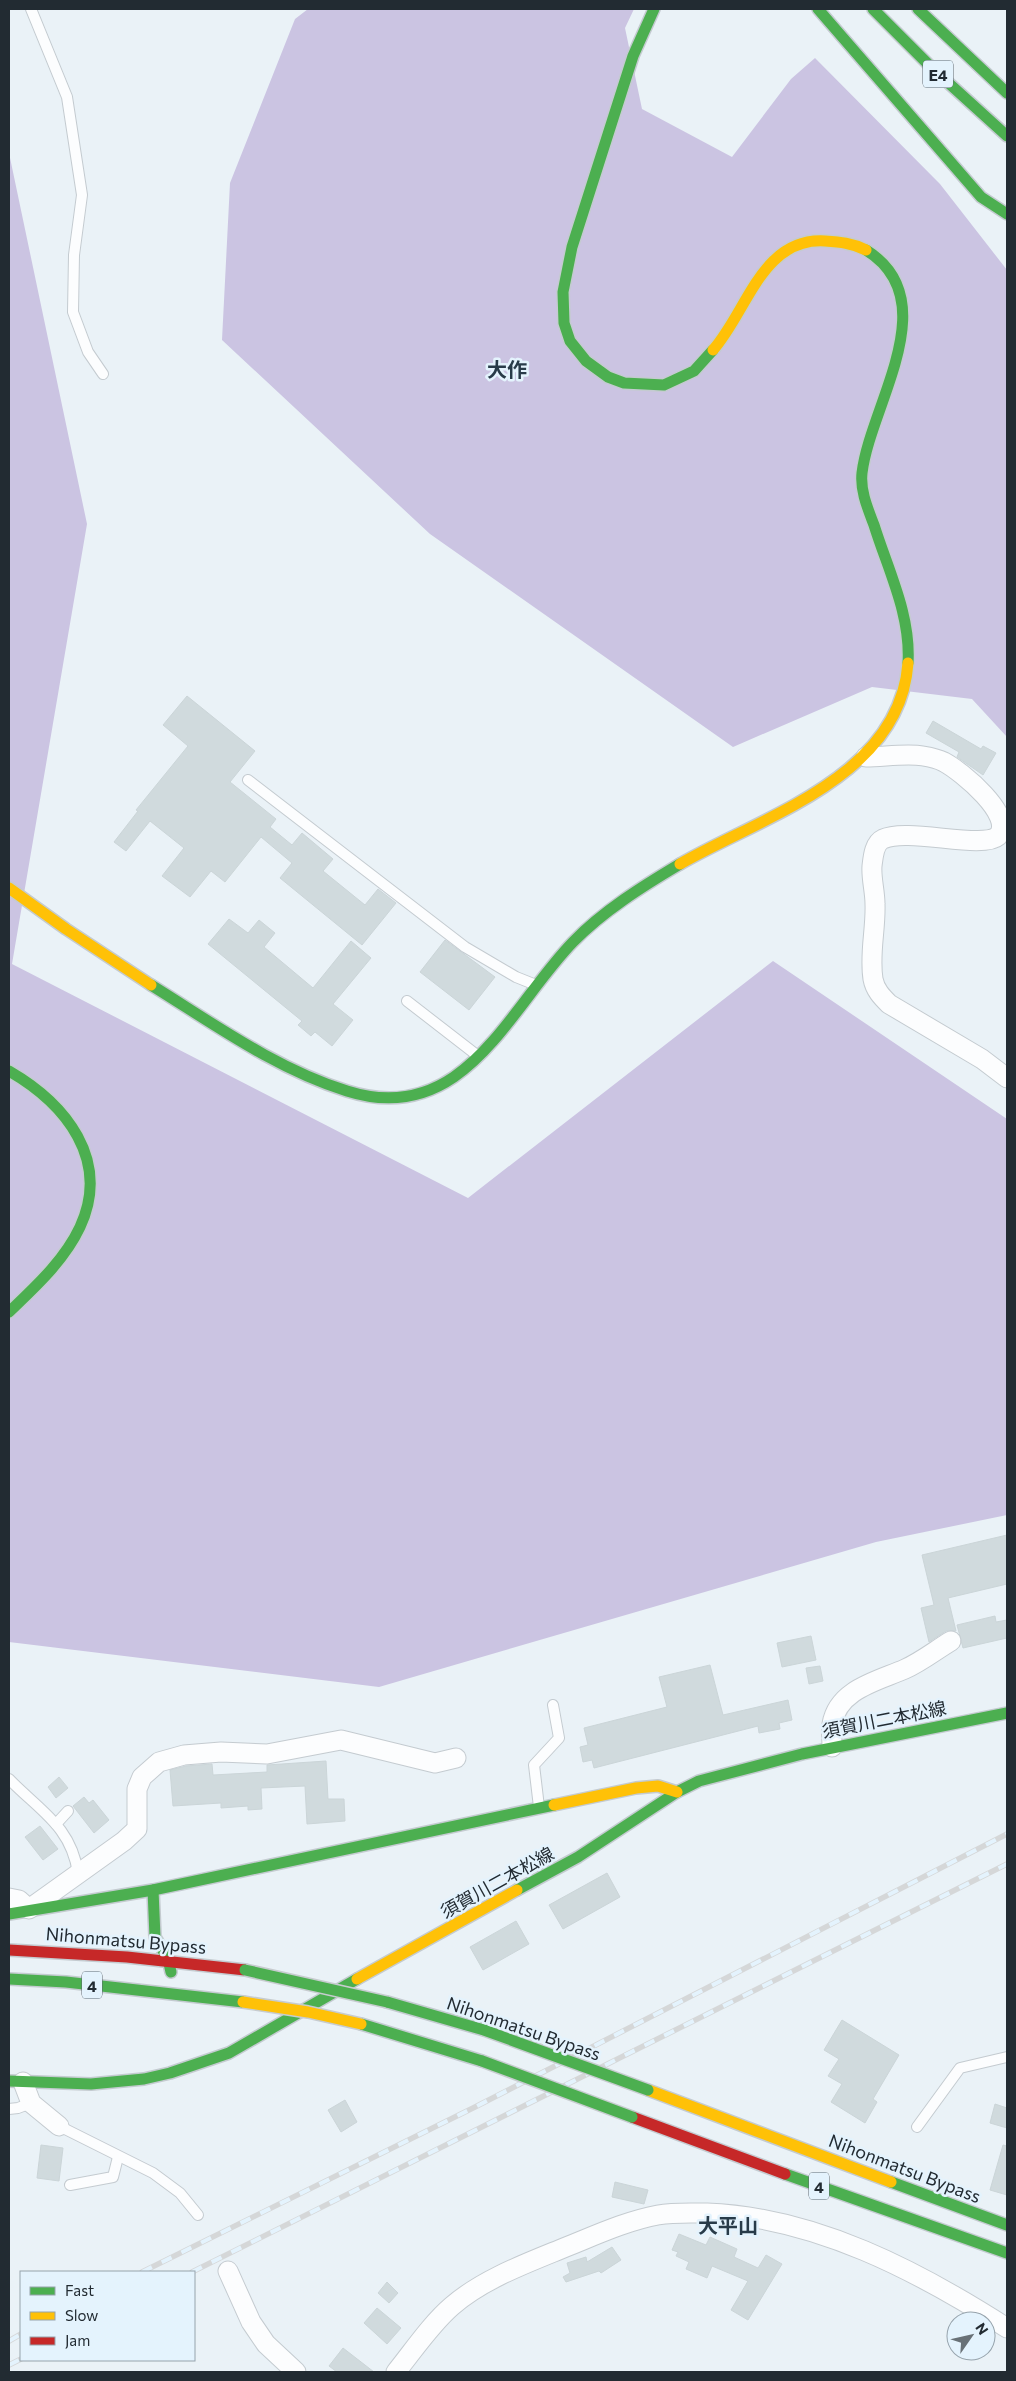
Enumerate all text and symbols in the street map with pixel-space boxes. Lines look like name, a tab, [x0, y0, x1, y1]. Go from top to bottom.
road number: E4	[923, 61, 953, 88]
district label: 大作	[487, 357, 527, 381]
street label: 須賀川二本松線	[820, 1696, 948, 1742]
street label: 須賀川二本松線	[437, 1842, 557, 1922]
street label: Nihonmatsu Bypass	[45, 1922, 207, 1958]
road number: 4	[82, 1972, 102, 1998]
street label: Nihonmatsu Bypass	[444, 1991, 604, 2065]
street label: Nihonmatsu Bypass	[826, 2129, 984, 2207]
road number: 4	[809, 2172, 829, 2200]
district label: 大平山	[698, 2213, 758, 2237]
legend	[20, 2271, 195, 2361]
text: Fast	[65, 2281, 94, 2299]
text: Slow	[65, 2306, 98, 2324]
north arrow	[946, 2311, 996, 2361]
text: N	[972, 2319, 992, 2338]
text: Jam	[65, 2331, 90, 2349]

